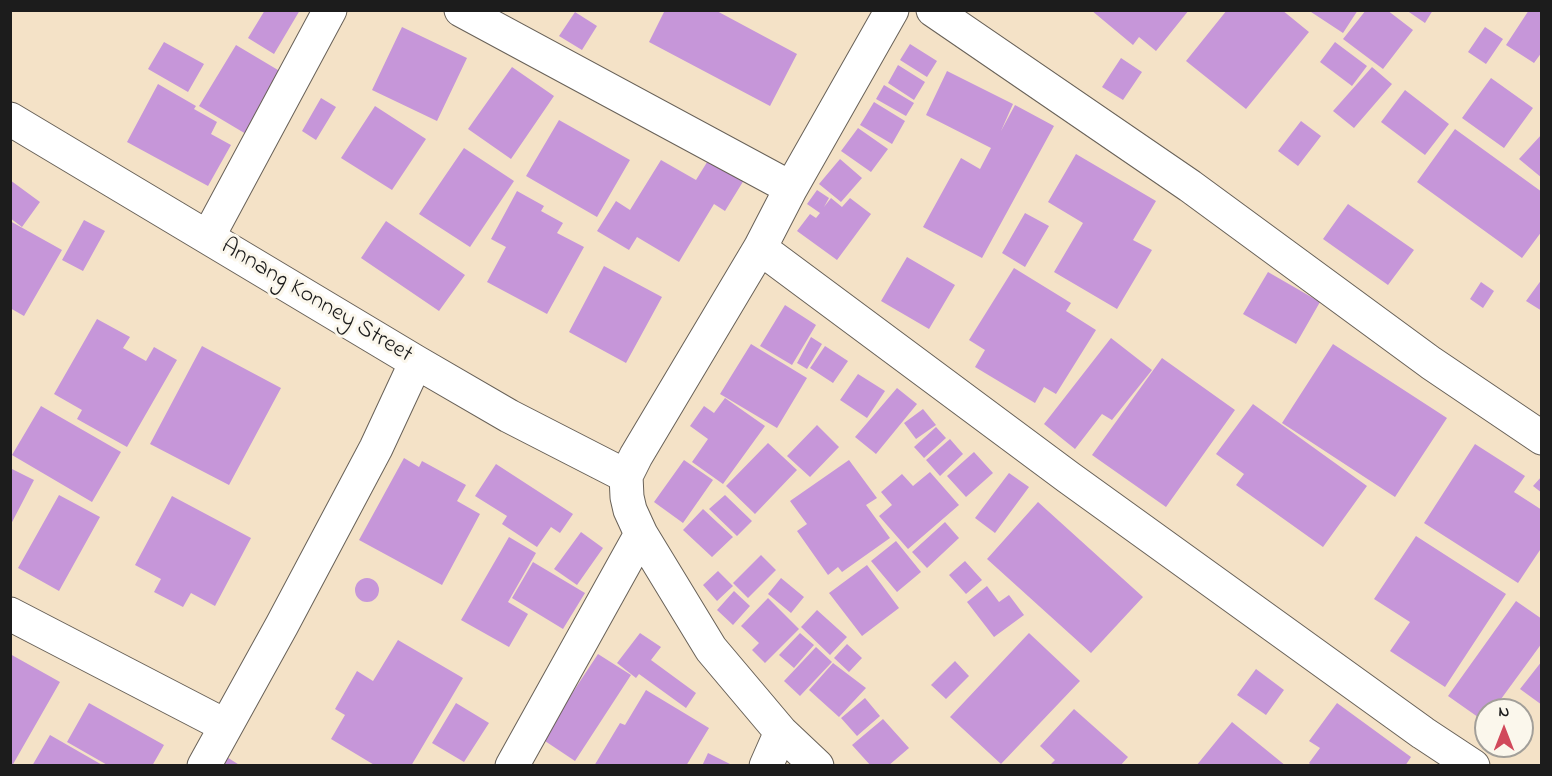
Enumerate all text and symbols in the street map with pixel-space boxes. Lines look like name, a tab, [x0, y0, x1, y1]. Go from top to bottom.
street label: Annang Konney Street	[215, 233, 417, 371]
north arrow	[1474, 698, 1534, 758]
text: N	[1499, 700, 1509, 724]

